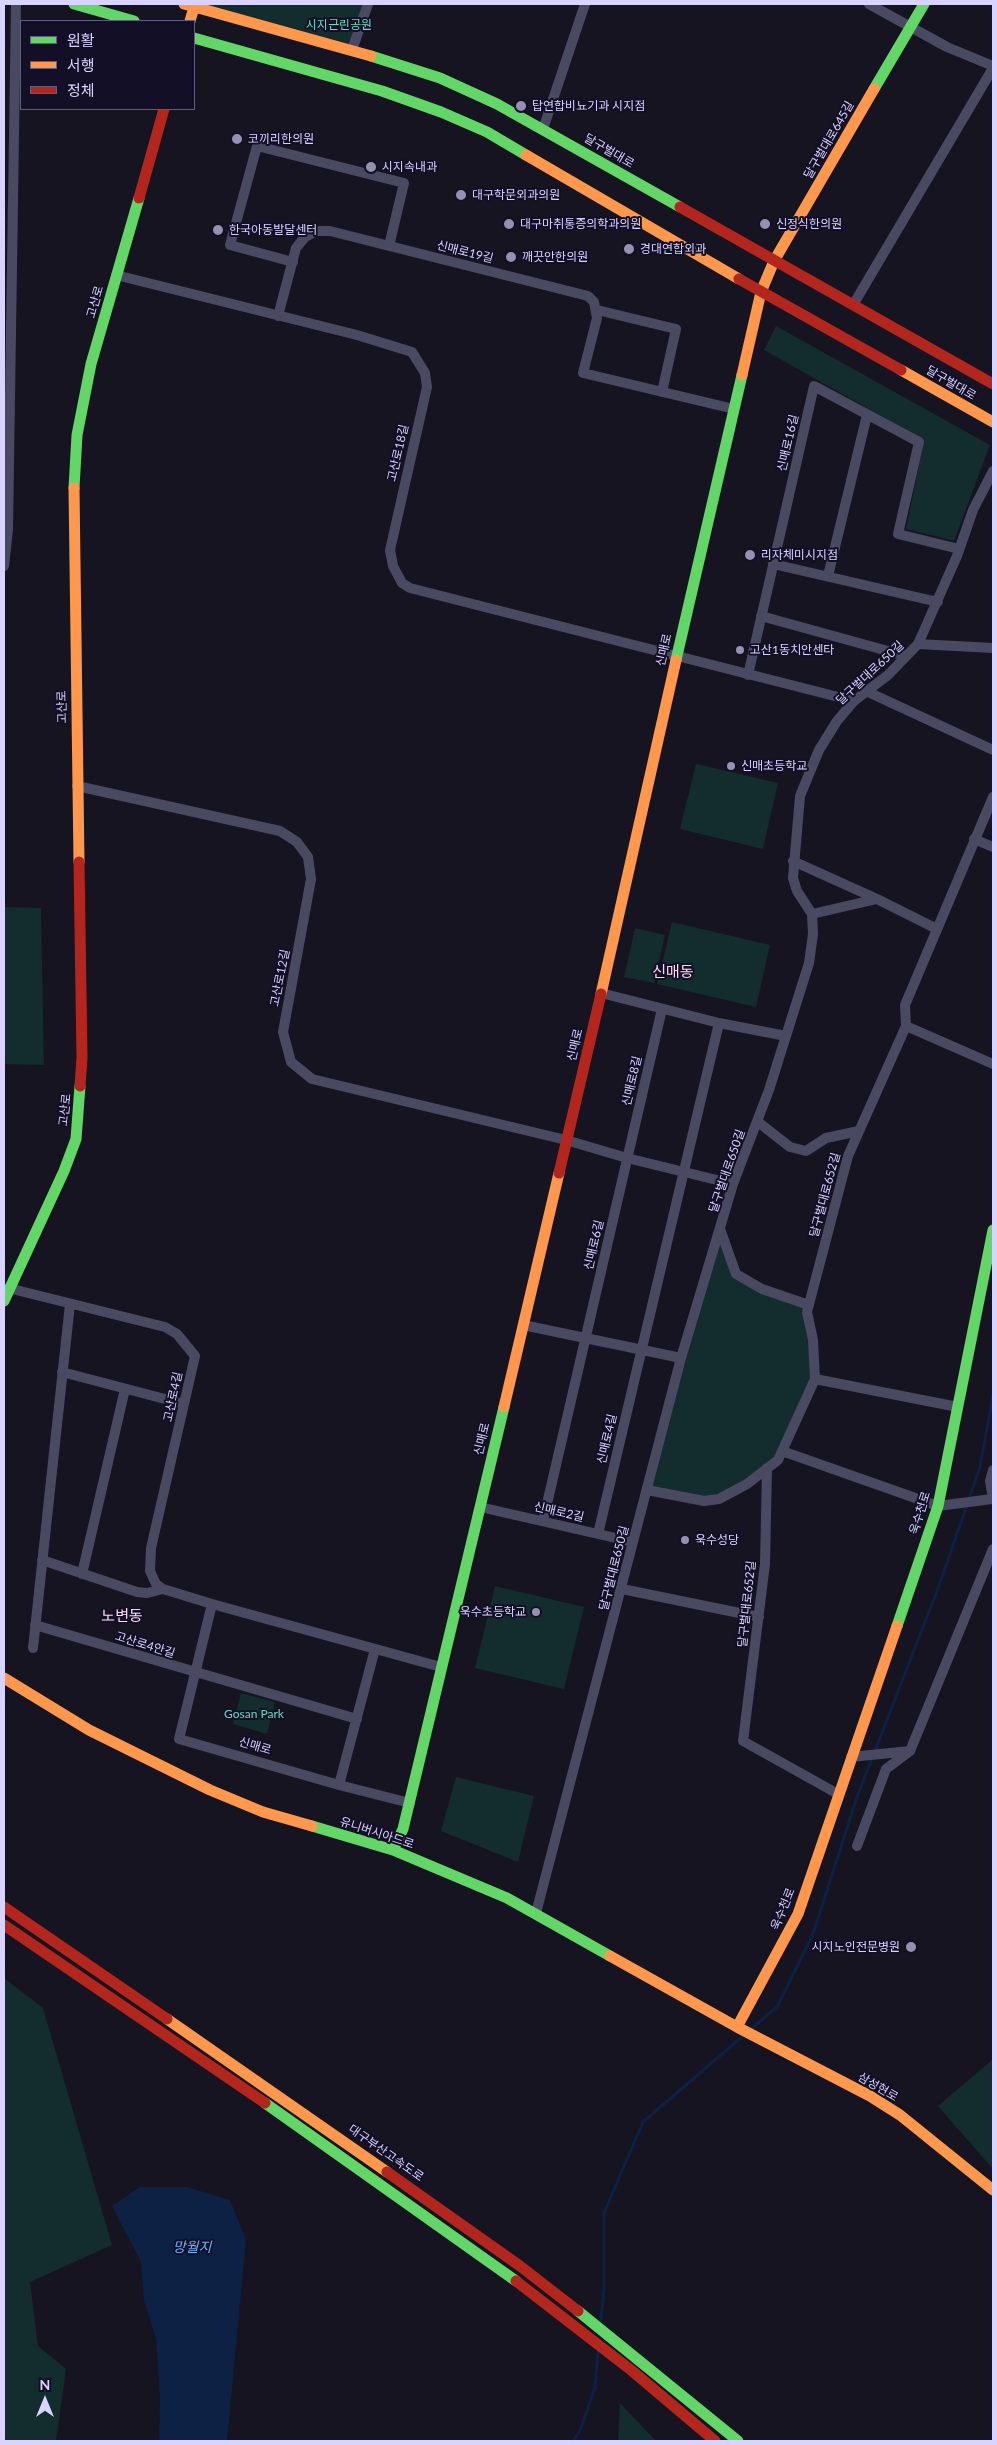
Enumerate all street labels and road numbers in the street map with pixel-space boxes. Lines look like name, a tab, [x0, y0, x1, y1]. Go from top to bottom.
street label: 달구벌대로645길	[801, 99, 857, 181]
street label: 달구벌대로	[581, 131, 637, 171]
street label: 신매로19길	[435, 238, 495, 266]
street label: 고산로	[84, 284, 106, 320]
street label: 달구벌대로	[923, 363, 979, 403]
street label: 신매로16길	[774, 413, 802, 473]
street label: 고산로18길	[384, 423, 412, 483]
street label: 신매로	[653, 632, 675, 668]
street label: 달구벌대로650길	[833, 638, 907, 708]
street label: 고산로	[55, 690, 69, 724]
street label: 고산로12길	[267, 948, 293, 1008]
street label: 신매로	[564, 1027, 586, 1063]
street label: 신매로8길	[619, 1054, 645, 1108]
street label: 고산로	[56, 1093, 74, 1127]
street label: 달구벌대로650길	[706, 1127, 748, 1215]
street label: 달구벌대로652길	[807, 1151, 843, 1239]
street label: 신매로6길	[581, 1218, 607, 1272]
street label: 고산로4길	[161, 1371, 185, 1423]
street label: 신매로4길	[594, 1412, 620, 1466]
street label: 신매로	[471, 1421, 493, 1457]
street label: 욱수천로	[907, 1490, 933, 1536]
street label: 신매로2길	[532, 1499, 586, 1525]
street label: 달구벌대로650길	[596, 1524, 632, 1612]
street label: 달구벌대로652길	[735, 1560, 759, 1648]
street label: 고산로4안길	[113, 1629, 177, 1661]
street label: 신매로	[237, 1735, 273, 1757]
street label: 유니버시아드로	[338, 1814, 416, 1852]
street label: 욱수천로	[768, 1886, 798, 1932]
street label: 삼성현로	[855, 2070, 901, 2104]
street label: 대구부산고속도로	[346, 2122, 426, 2184]

